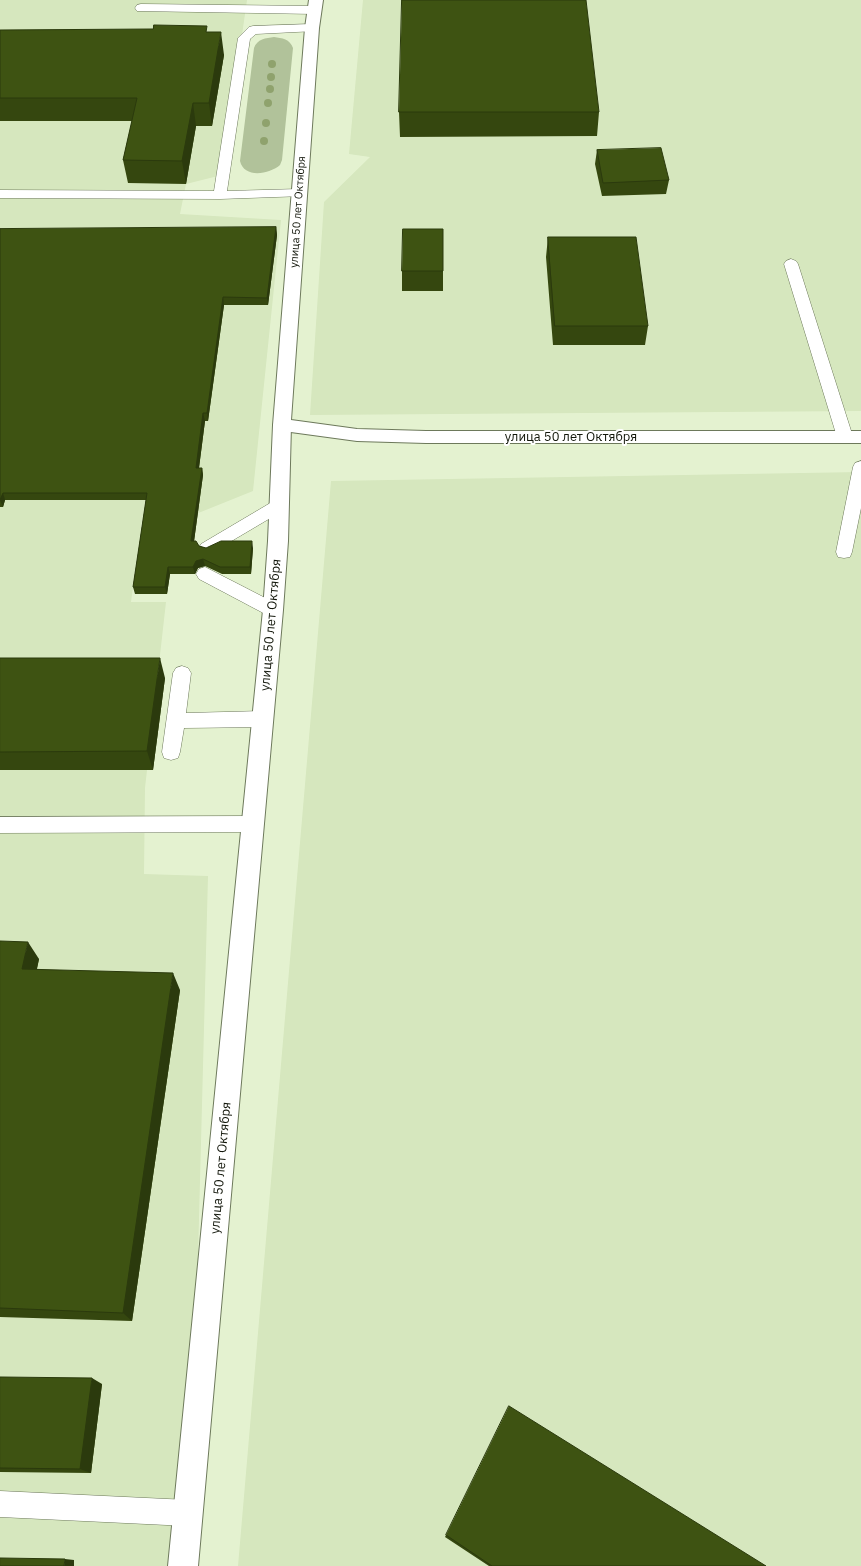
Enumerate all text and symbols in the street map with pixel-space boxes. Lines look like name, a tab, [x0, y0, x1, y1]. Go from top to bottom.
street label: улица 50 лет Октября	[288, 156, 308, 268]
street label: улица 50 лет Октября	[505, 429, 637, 445]
street label: улица 50 лет Октября	[257, 558, 285, 692]
street label: улица 50 лет Октября	[207, 1101, 235, 1235]

